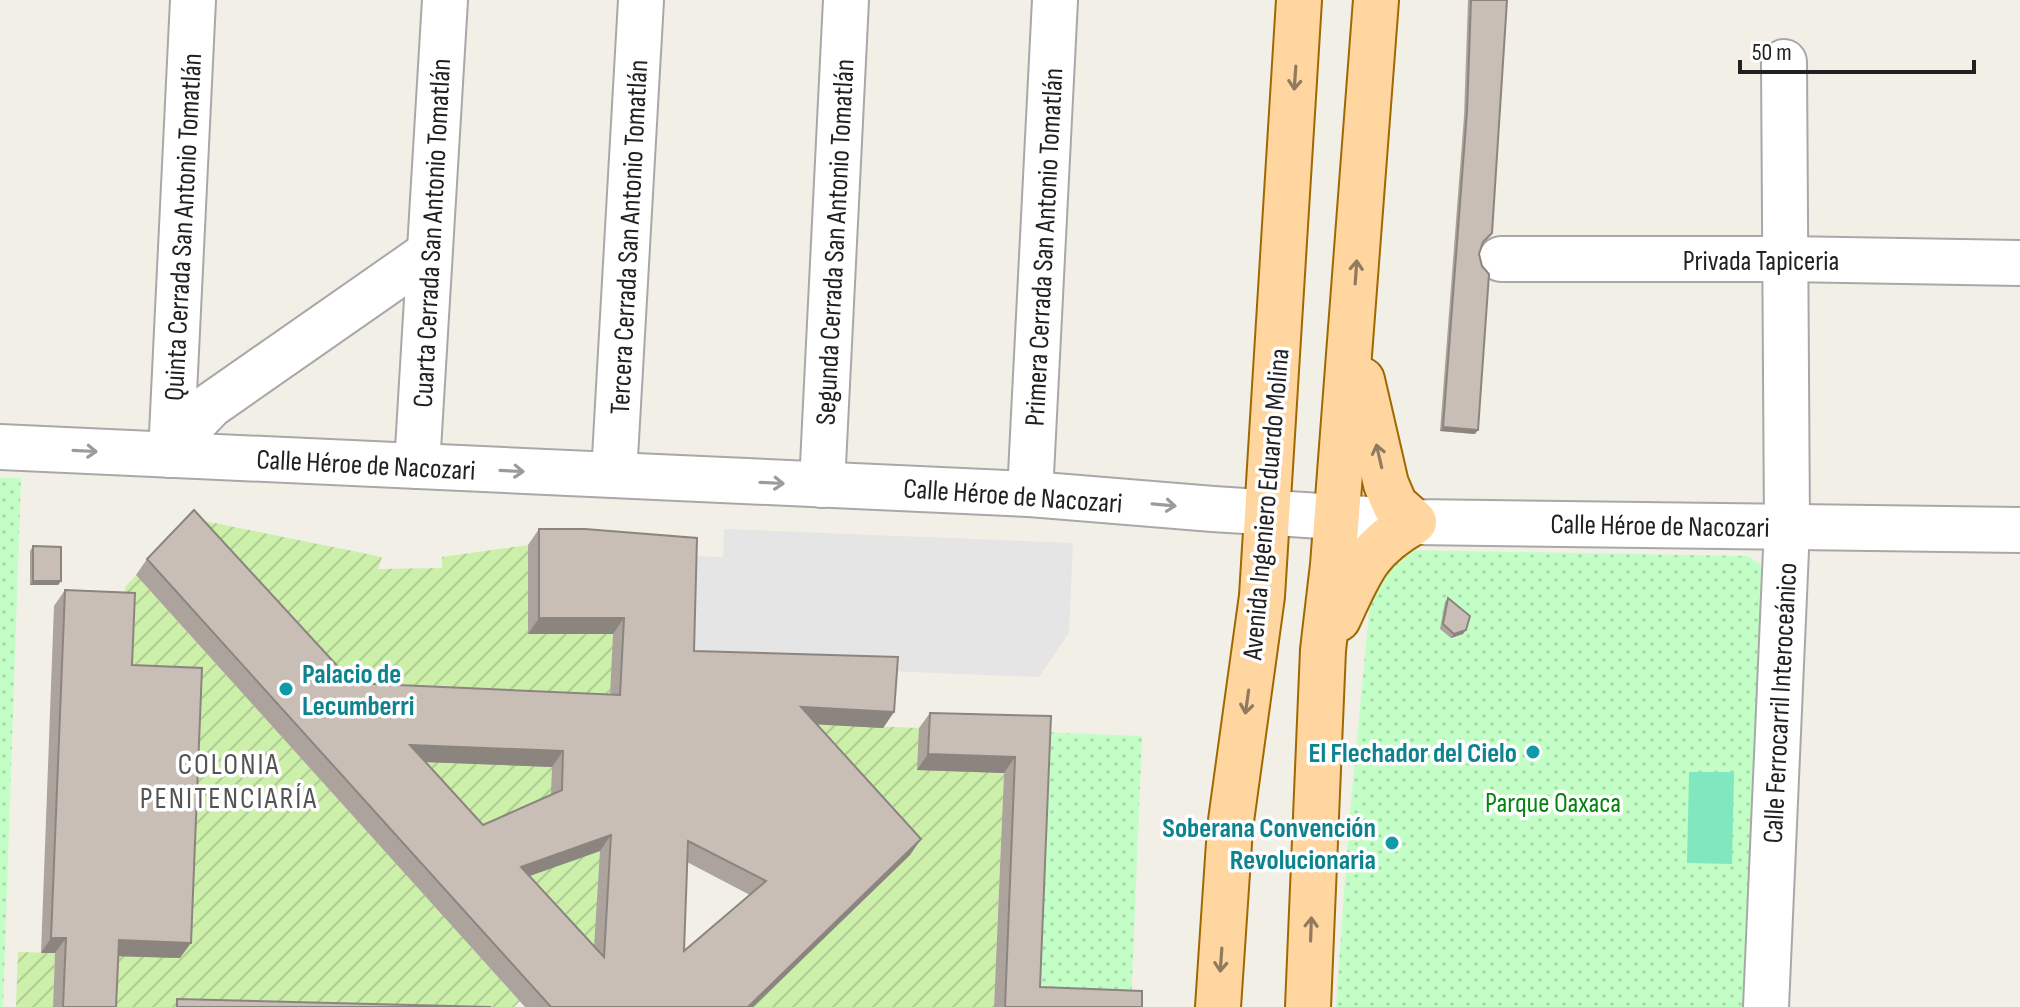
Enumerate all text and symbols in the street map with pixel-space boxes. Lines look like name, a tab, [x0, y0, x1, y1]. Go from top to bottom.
scale bar	[1740, 24, 1974, 74]
text: 50 m	[1752, 38, 1792, 67]
street label: Quinta Cerrada San Antonio Tomatlán	[158, 52, 209, 402]
street label: Cuarta Cerrada San Antonio Tomatlán	[407, 58, 458, 408]
street label: Segunda Cerrada San Antonio Tomatlán	[809, 58, 862, 426]
street label: Tercera Cerrada San Antonio Tomatlán	[604, 59, 655, 415]
one-way arrow	[1287, 64, 1302, 91]
street label: Primera Cerrada San Antonio Tomatlán	[1019, 67, 1070, 427]
street label: Privada Tapiceria	[1683, 245, 1839, 278]
one-way arrow	[1349, 259, 1364, 286]
street label: Avenida Ingeniero Eduardo Molina	[1236, 347, 1297, 662]
one-way arrow	[71, 443, 98, 458]
street label: Calle Héroe de Nacozari	[255, 443, 476, 488]
one-way arrow	[1371, 443, 1386, 469]
one-way arrow	[498, 463, 525, 478]
street label: Calle Héroe de Nacozari	[902, 472, 1123, 521]
one-way arrow	[758, 475, 785, 490]
one-way arrow	[1150, 498, 1177, 513]
street label: Calle Héroe de Nacozari	[1550, 508, 1770, 545]
street label: Calle Ferrocarril Interoceánico	[1757, 562, 1804, 844]
place label: Palacio de Lecumberri	[302, 658, 415, 723]
marker: Palacio de Lecumberri	[277, 680, 295, 698]
one-way arrow	[1239, 689, 1254, 714]
place label: El Flechador del Cielo	[1308, 737, 1517, 770]
marker: El Flechador del Cielo	[1524, 743, 1542, 761]
district label: COLONIA PENITENCIARÍA	[140, 747, 318, 817]
park label: Parque Oaxaca	[1485, 787, 1621, 820]
place label: Soberana Convención Revolucionaria	[1162, 812, 1376, 877]
marker: Soberana Convención Revolucionaria	[1383, 834, 1401, 852]
one-way arrow	[1304, 916, 1319, 943]
one-way arrow	[1213, 946, 1228, 973]

